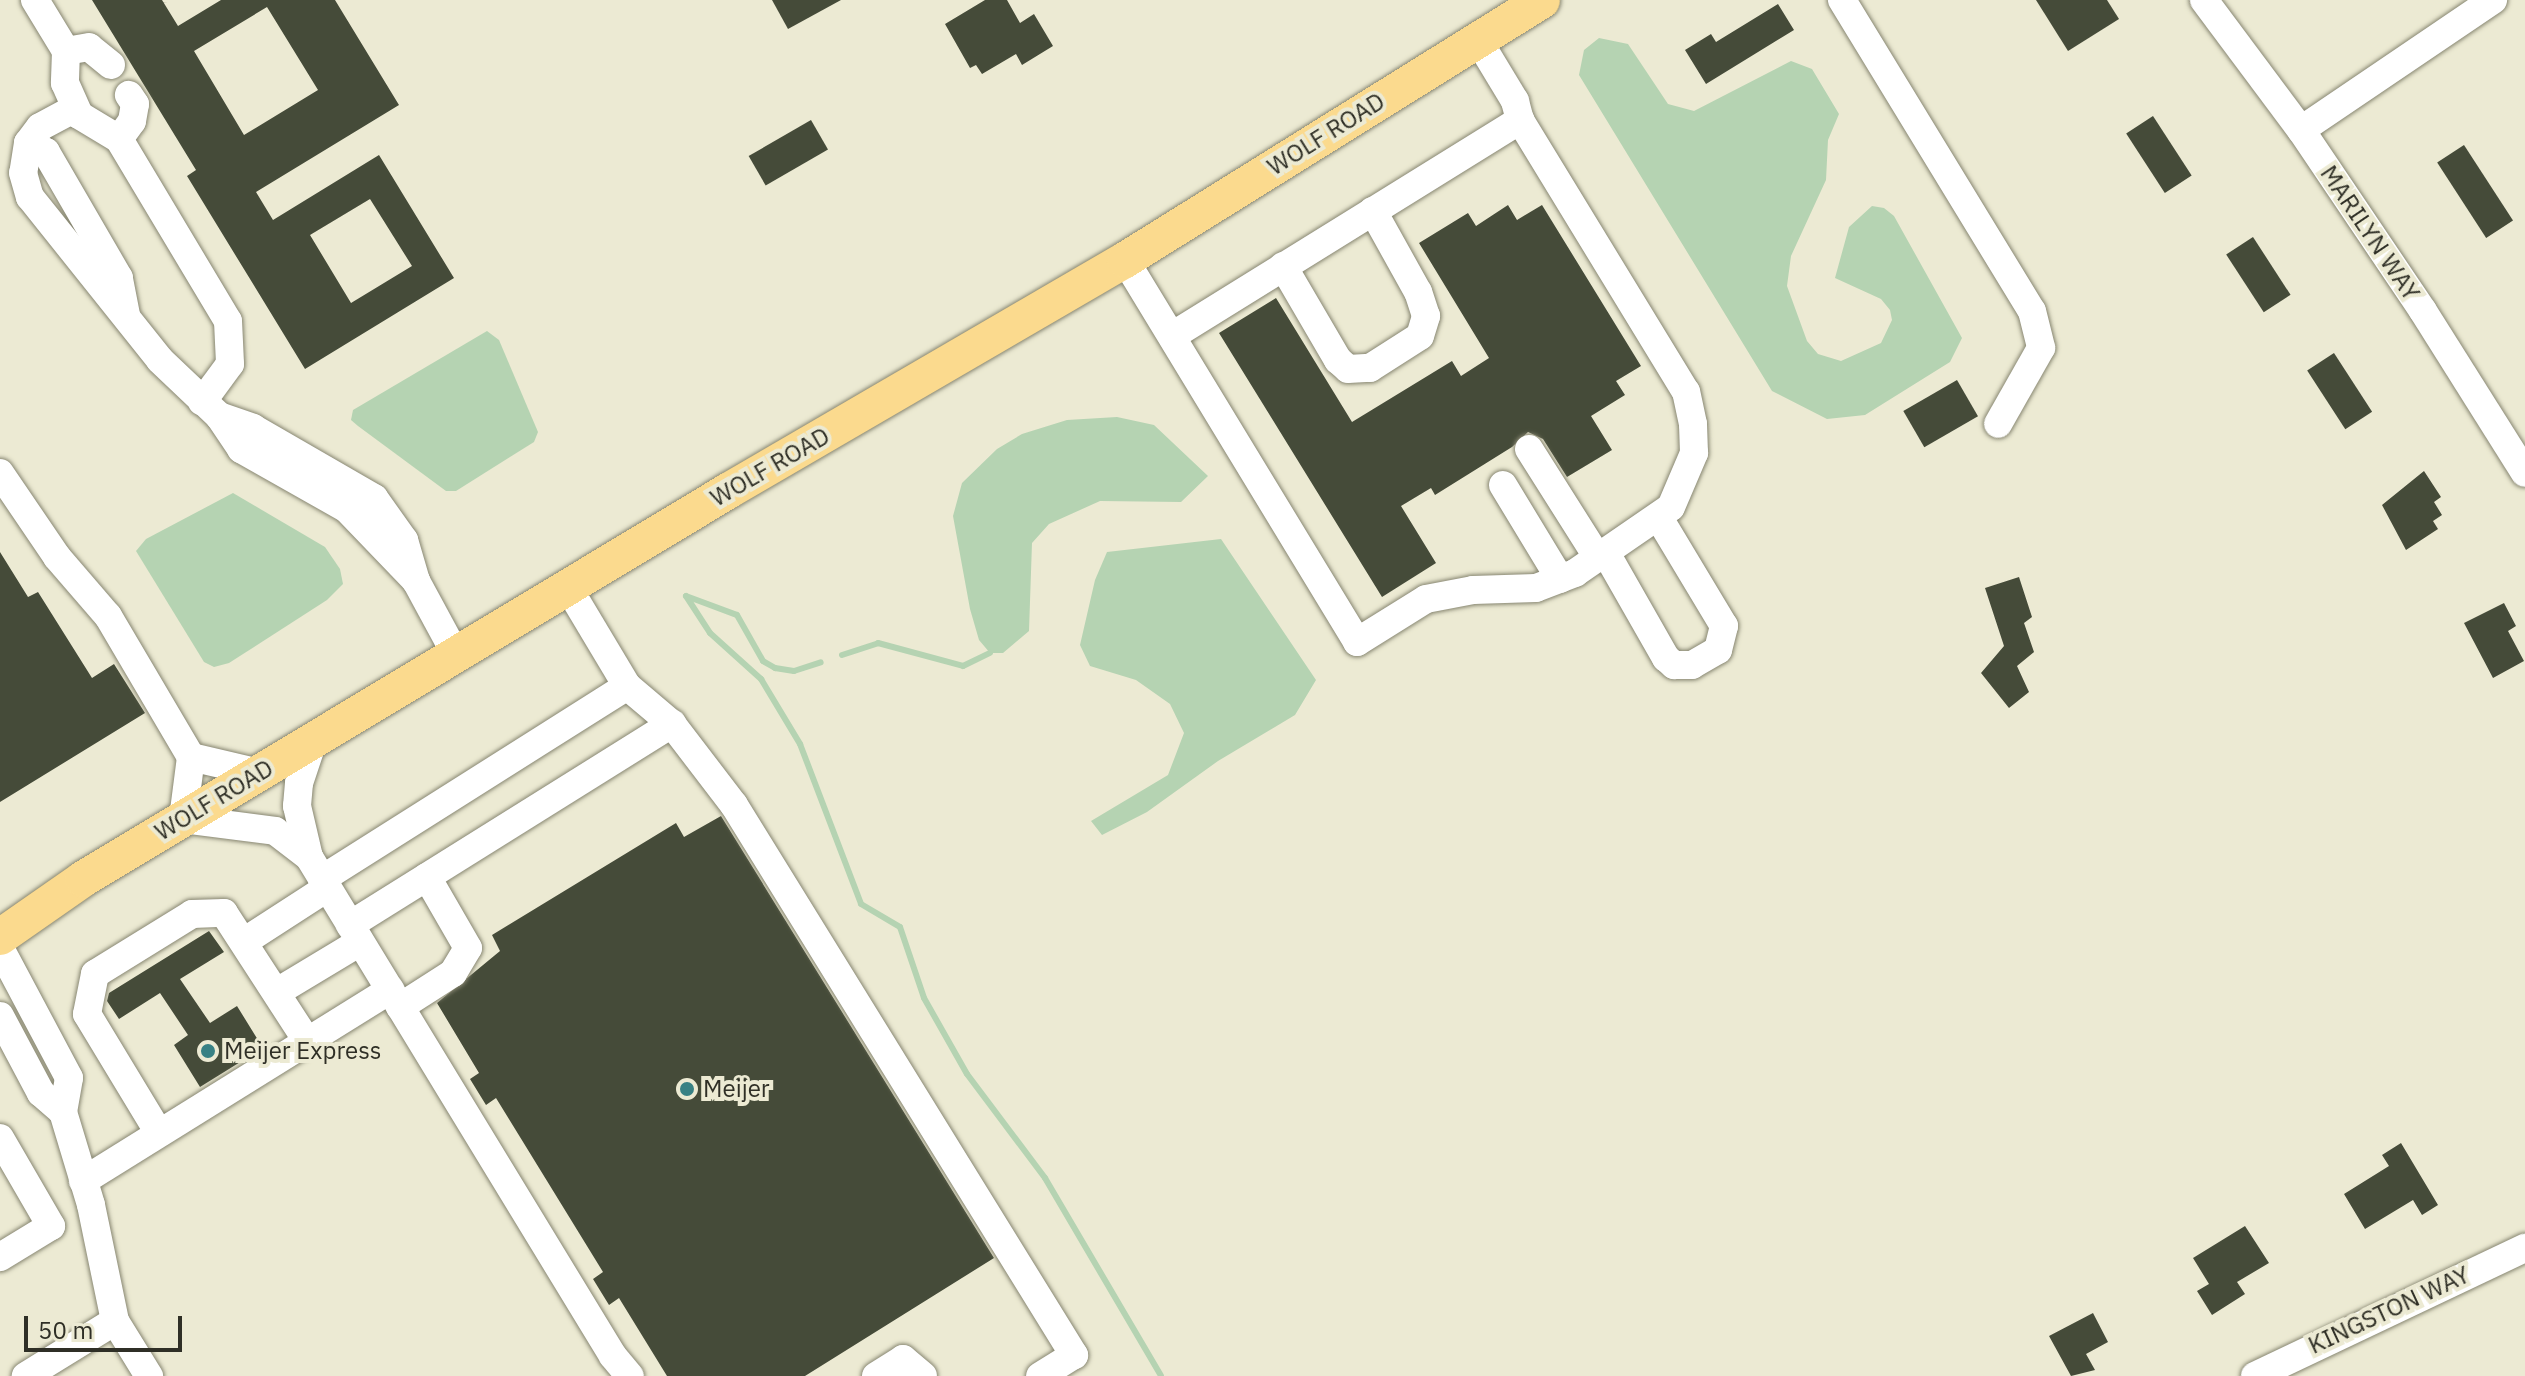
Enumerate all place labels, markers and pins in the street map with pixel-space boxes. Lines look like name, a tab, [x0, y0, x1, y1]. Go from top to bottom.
place label: Meijer Express	[224, 1037, 381, 1065]
marker: Meijer Express	[199, 1042, 217, 1060]
place label: Meijer	[703, 1075, 770, 1103]
marker: Meijer	[678, 1080, 696, 1098]

